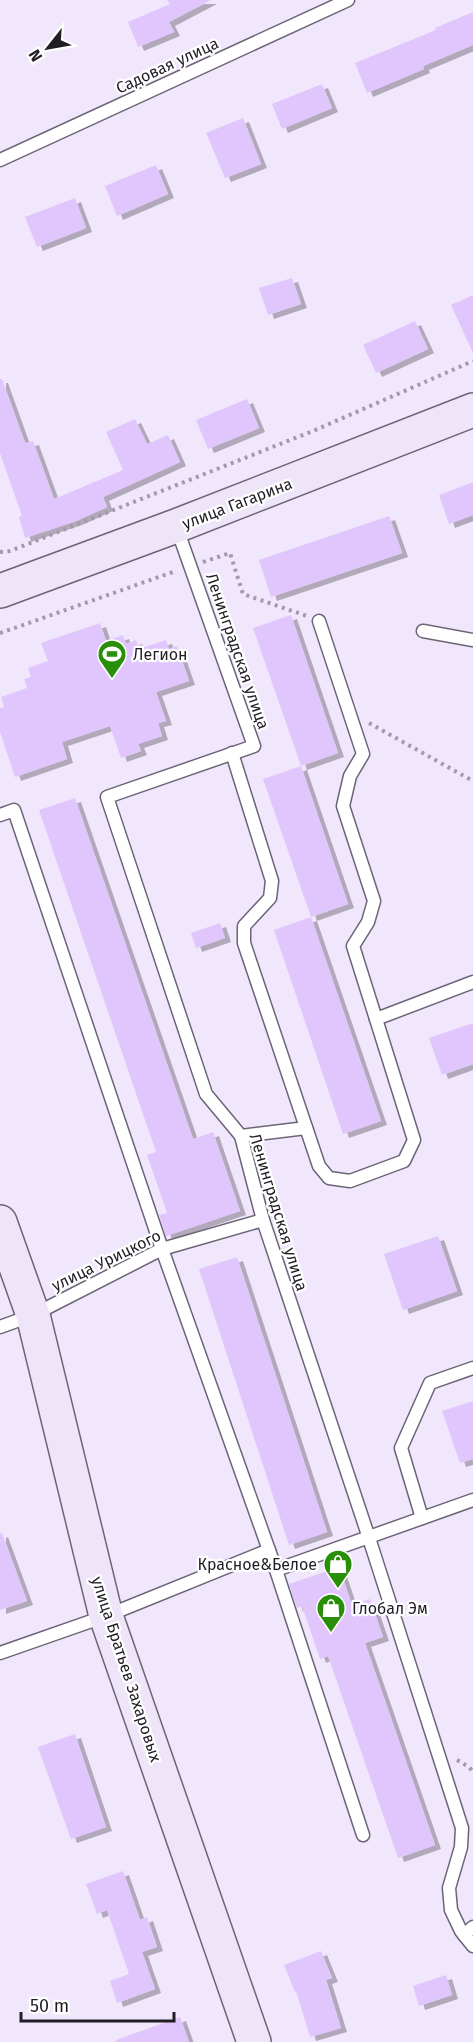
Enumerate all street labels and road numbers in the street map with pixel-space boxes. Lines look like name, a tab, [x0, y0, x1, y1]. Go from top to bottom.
street label: Садовая улица	[113, 33, 222, 98]
street label: улица Гагарина	[179, 474, 295, 533]
street label: Ленинградская улица	[202, 571, 273, 732]
street label: Ленинградская улица	[246, 1131, 312, 1293]
street label: улица Урицкого	[48, 1226, 164, 1295]
street label: улица Братьев Захаровых	[88, 1574, 166, 1765]

